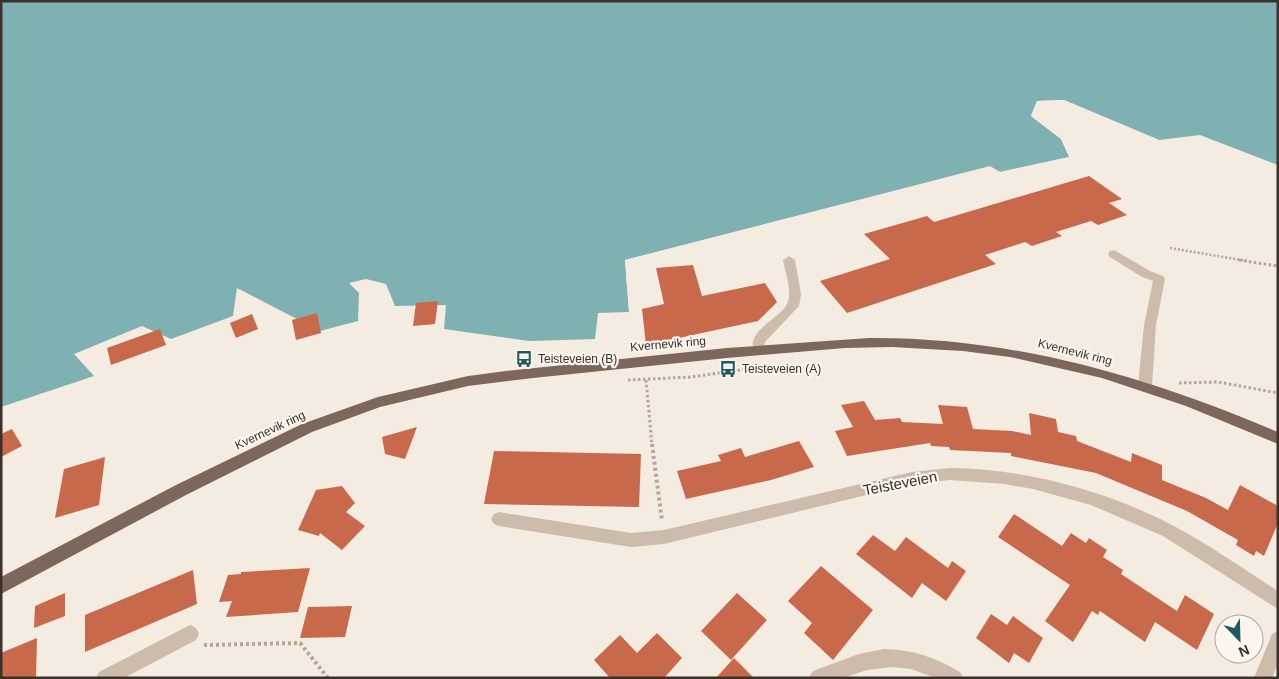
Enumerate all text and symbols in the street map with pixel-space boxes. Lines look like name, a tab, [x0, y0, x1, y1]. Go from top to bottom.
street label: Kvernevik ring	[630, 334, 706, 354]
street label: Kvernevik ring	[1036, 336, 1114, 368]
bus stop icon: Teisteveien (B)	[514, 349, 534, 369]
place label: Teisteveien (B)	[538, 352, 617, 366]
bus stop icon: Teisteveien (A)	[718, 359, 738, 379]
place label: Teisteveien (A)	[742, 362, 821, 376]
street label: Kvernevik ring	[233, 408, 307, 452]
street label: Teisteveien	[862, 467, 938, 499]
north arrow	[1214, 614, 1264, 664]
text: N	[1236, 642, 1252, 660]

